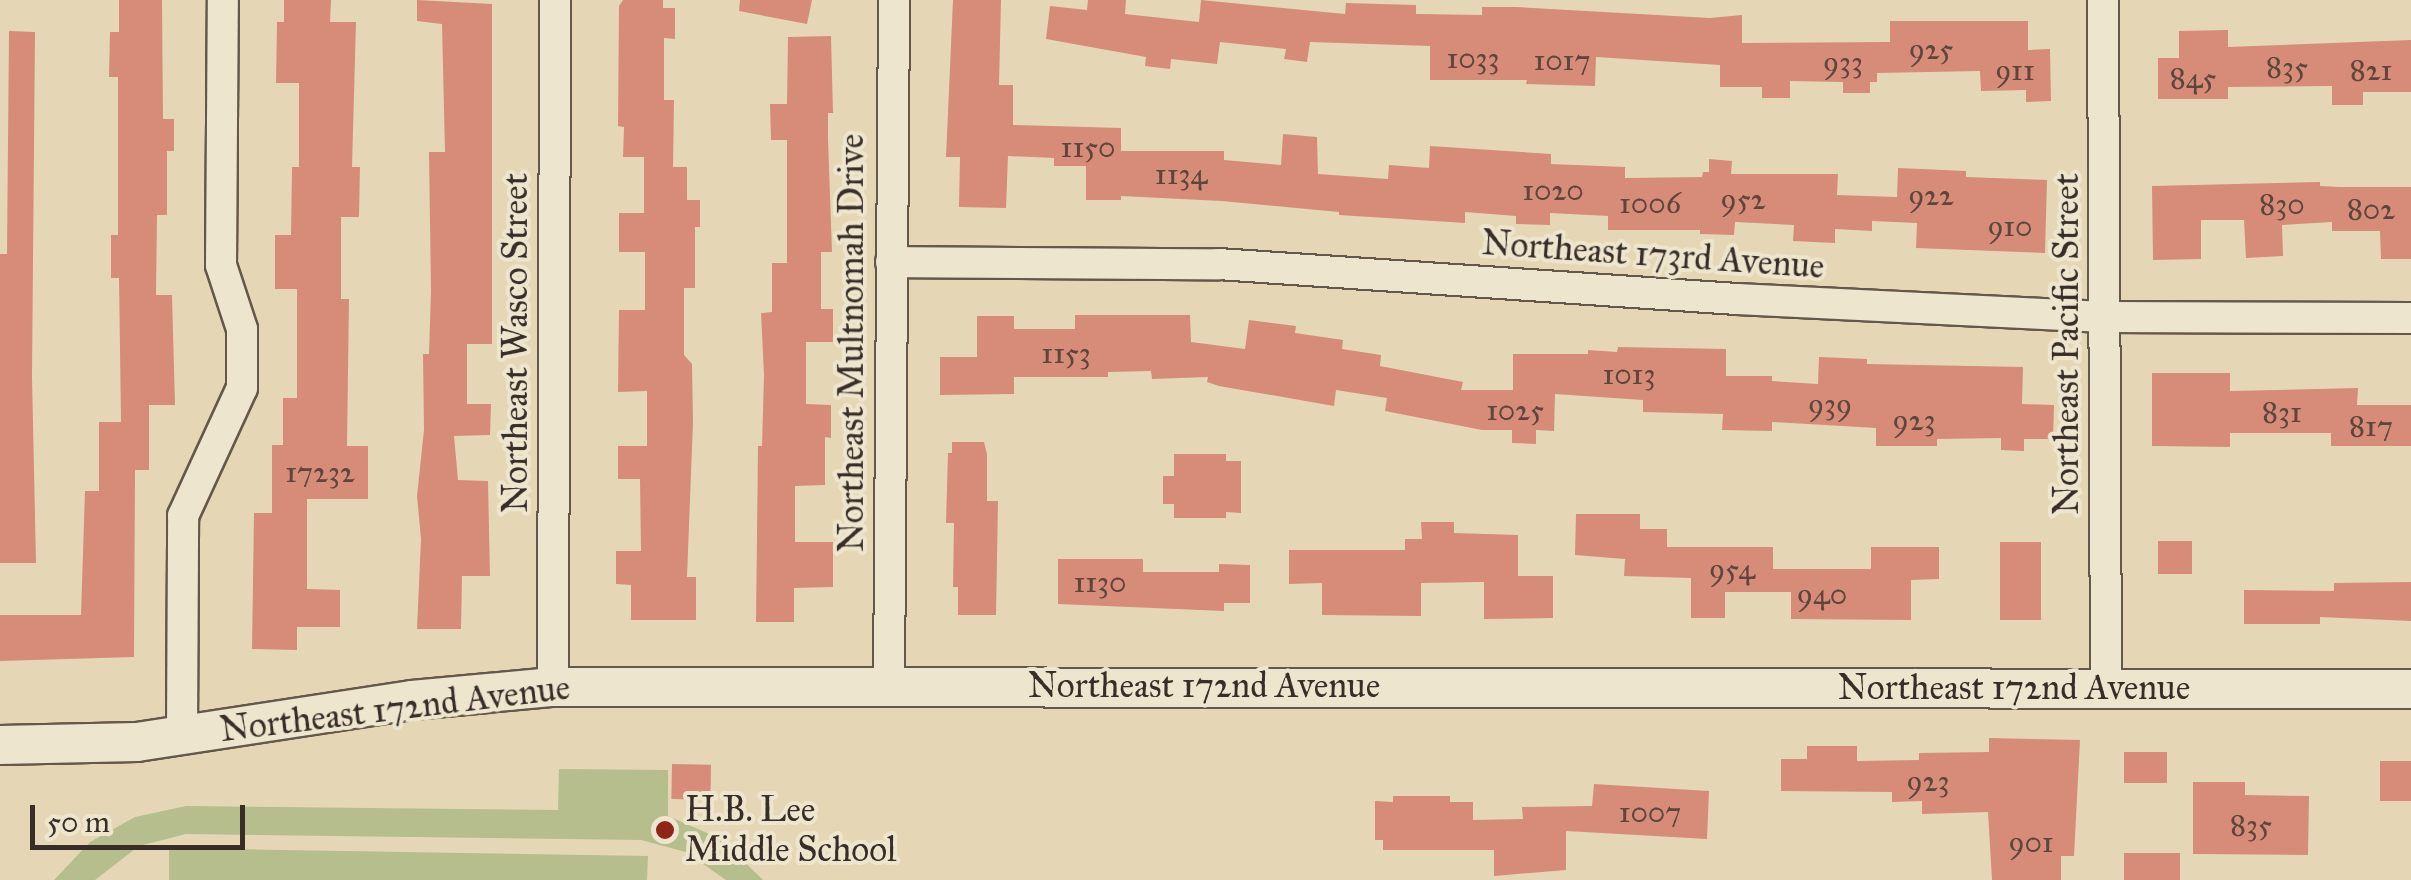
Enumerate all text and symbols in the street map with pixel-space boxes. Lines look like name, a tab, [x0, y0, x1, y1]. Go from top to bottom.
house number: 925	[1909, 31, 1953, 67]
house number: 1033	[1446, 40, 1500, 76]
house number: 1017	[1534, 42, 1590, 78]
house number: 933	[1823, 44, 1863, 80]
house number: 835	[2266, 49, 2308, 85]
house number: 911	[1995, 52, 2035, 88]
house number: 821	[2350, 52, 2392, 88]
house number: 845	[2170, 60, 2216, 96]
house number: 1150	[1061, 129, 1115, 165]
street label: Northeast Multnomah Drive	[831, 134, 873, 552]
house number: 1134	[1155, 156, 1207, 192]
house number: 1020	[1522, 172, 1584, 208]
street label: Northeast Wasco Street	[495, 173, 537, 513]
street label: Northeast Pacific Street	[2046, 173, 2088, 515]
house number: 922	[1908, 177, 1954, 213]
house number: 952	[1721, 181, 1765, 217]
house number: 1006	[1619, 185, 1681, 221]
house number: 830	[2259, 186, 2305, 222]
house number: 802	[2347, 191, 2395, 227]
house number: 910	[1987, 208, 2033, 244]
street label: Northeast 173rd Avenue	[1480, 222, 1826, 288]
house number: 1153	[1041, 335, 1091, 371]
house number: 1013	[1603, 356, 1655, 392]
house number: 939	[1808, 386, 1852, 422]
house number: 1025	[1486, 392, 1544, 428]
house number: 831	[2262, 394, 2302, 430]
house number: 923	[1893, 402, 1935, 438]
house number: 817	[2349, 408, 2393, 444]
house number: 17232	[285, 454, 355, 490]
house number: 954	[1709, 551, 1755, 587]
house number: 1130	[1073, 564, 1127, 600]
house number: 940	[1797, 576, 1847, 612]
street label: Northeast 172nd Avenue	[1028, 665, 1380, 707]
street label: Northeast 172nd Avenue	[217, 667, 573, 751]
street label: Northeast 172nd Avenue	[1838, 667, 2190, 709]
house number: 923	[1907, 763, 1949, 799]
scale bar	[35, 785, 250, 847]
place label: H.B. Lee Middle School	[685, 789, 897, 871]
house number: 1007	[1619, 794, 1681, 830]
text: 50 m	[47, 804, 110, 840]
house number: 835	[2230, 807, 2272, 843]
marker: H.B. Lee Middle School	[654, 819, 676, 841]
house number: 901	[2008, 824, 2054, 860]

